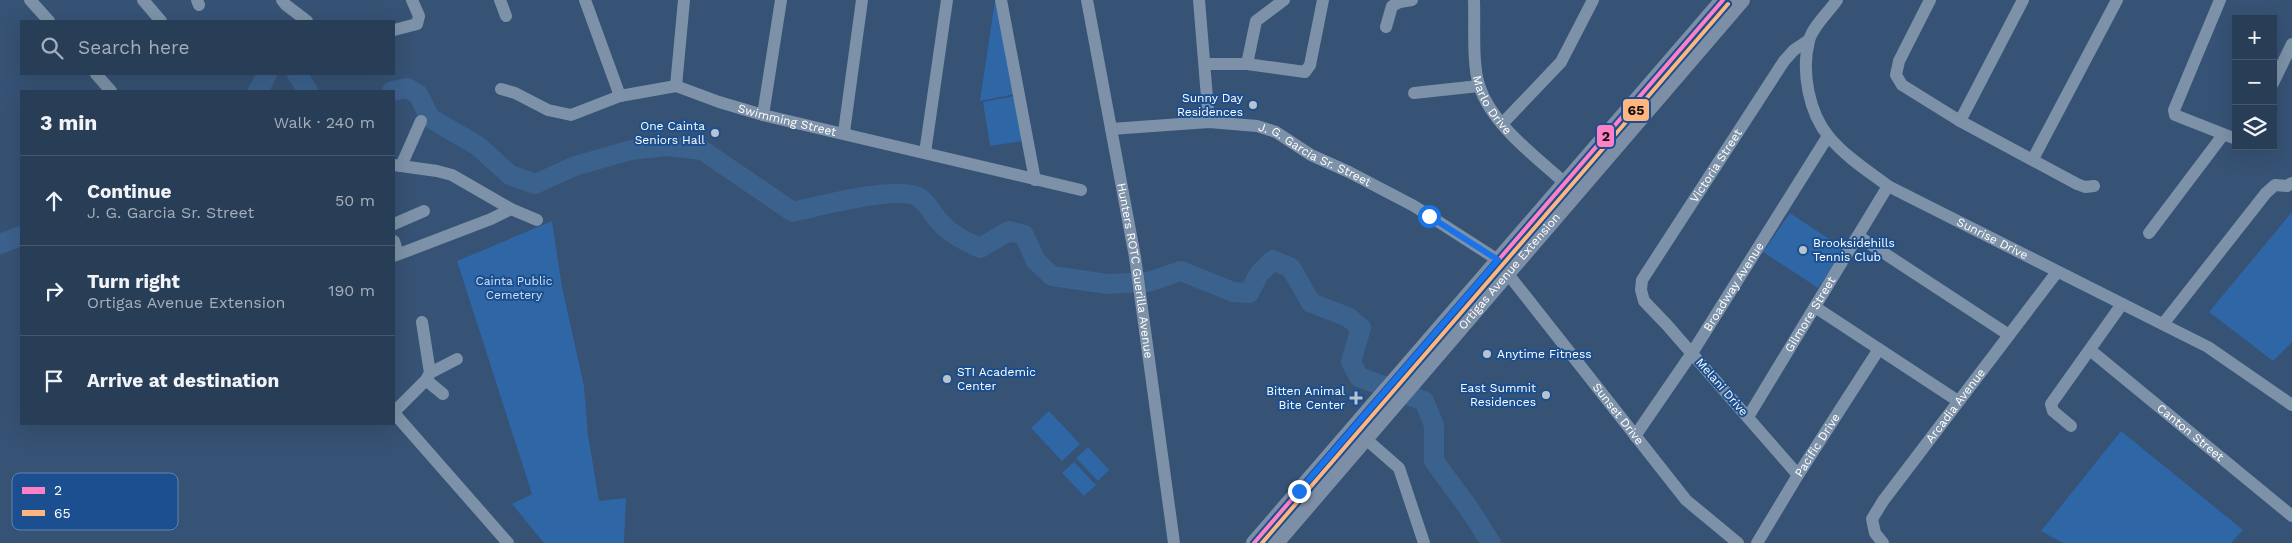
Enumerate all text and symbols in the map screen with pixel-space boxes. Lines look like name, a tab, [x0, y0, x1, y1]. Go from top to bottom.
map controls	[2232, 15, 2277, 150]
button: +	[2232, 15, 2277, 60]
search box	[20, 20, 395, 75]
icon: search	[38, 34, 66, 62]
text: Search here	[78, 36, 189, 59]
button: −	[2232, 60, 2277, 105]
street label: Marlo Drive	[1470, 74, 1515, 137]
place label: Sunny Day Residences	[1177, 91, 1244, 119]
line badge: 65	[1622, 98, 1650, 122]
marker: Sunny Day Residences	[1247, 99, 1259, 111]
street label: Swimming Street	[736, 101, 838, 139]
text: 65	[1628, 102, 1644, 118]
button: layers	[2232, 105, 2277, 150]
text: 3 min	[40, 110, 97, 135]
text: Walk · 240 m	[274, 113, 375, 132]
place label: One Cainta Seniors Hall	[635, 119, 705, 147]
street label: J. G. Garcia Sr. Street	[1257, 120, 1373, 189]
line badge: 2	[1596, 124, 1615, 148]
street label: Victoria Street	[1687, 126, 1745, 205]
marker: One Cainta Seniors Hall	[709, 127, 721, 139]
text: 2	[1602, 128, 1610, 144]
text: Continue	[87, 180, 171, 203]
street label: Hunters ROTC Guerilla Avenue	[1114, 182, 1156, 359]
icon: ahead	[40, 187, 68, 215]
text: 50 m	[335, 191, 375, 210]
text: J. G. Garcia Sr. Street	[87, 203, 254, 222]
route start	[1418, 205, 1441, 228]
street label: Ortigas Avenue Extension	[1455, 210, 1563, 332]
street label: Sunrise Drive	[1954, 215, 2030, 262]
place label: Brooksidehills Tennis Club	[1813, 236, 1895, 264]
street label: Broadway Avenue	[1700, 239, 1767, 334]
marker: Brooksidehills Tennis Club	[1797, 244, 1809, 256]
text: Turn right	[87, 270, 180, 293]
park label: Cainta Public Cemetery	[475, 274, 553, 302]
street label: Gilmore Street	[1782, 274, 1839, 355]
icon: right	[40, 277, 68, 305]
text: 190 m	[328, 281, 375, 300]
text: Ortigas Avenue Extension	[87, 293, 286, 312]
place label: Anytime Fitness	[1497, 347, 1592, 361]
marker: Anytime Fitness	[1481, 348, 1493, 360]
street label: Melani Drive	[1693, 355, 1751, 419]
place label: STI Academic Center	[957, 365, 1036, 393]
street label: Arcadia Avenue	[1923, 366, 1988, 446]
icon: arrive	[40, 367, 68, 395]
text: Arrive at destination	[87, 369, 279, 392]
marker: STI Academic Center	[941, 373, 953, 385]
street label: Sunset Drive	[1590, 380, 1647, 448]
place label: East Summit Residences	[1460, 381, 1536, 409]
place label: Bitten Animal Bite Center	[1266, 384, 1345, 412]
marker: East Summit Residences	[1540, 389, 1552, 401]
marker: Bitten Animal Bite Center	[1349, 391, 1363, 405]
street label: Canton Street	[2154, 401, 2227, 464]
street label: Pacific Drive	[1792, 411, 1843, 479]
legend	[12, 473, 178, 530]
route end	[1288, 480, 1311, 503]
text: 2	[54, 482, 62, 498]
text: 65	[54, 505, 71, 521]

